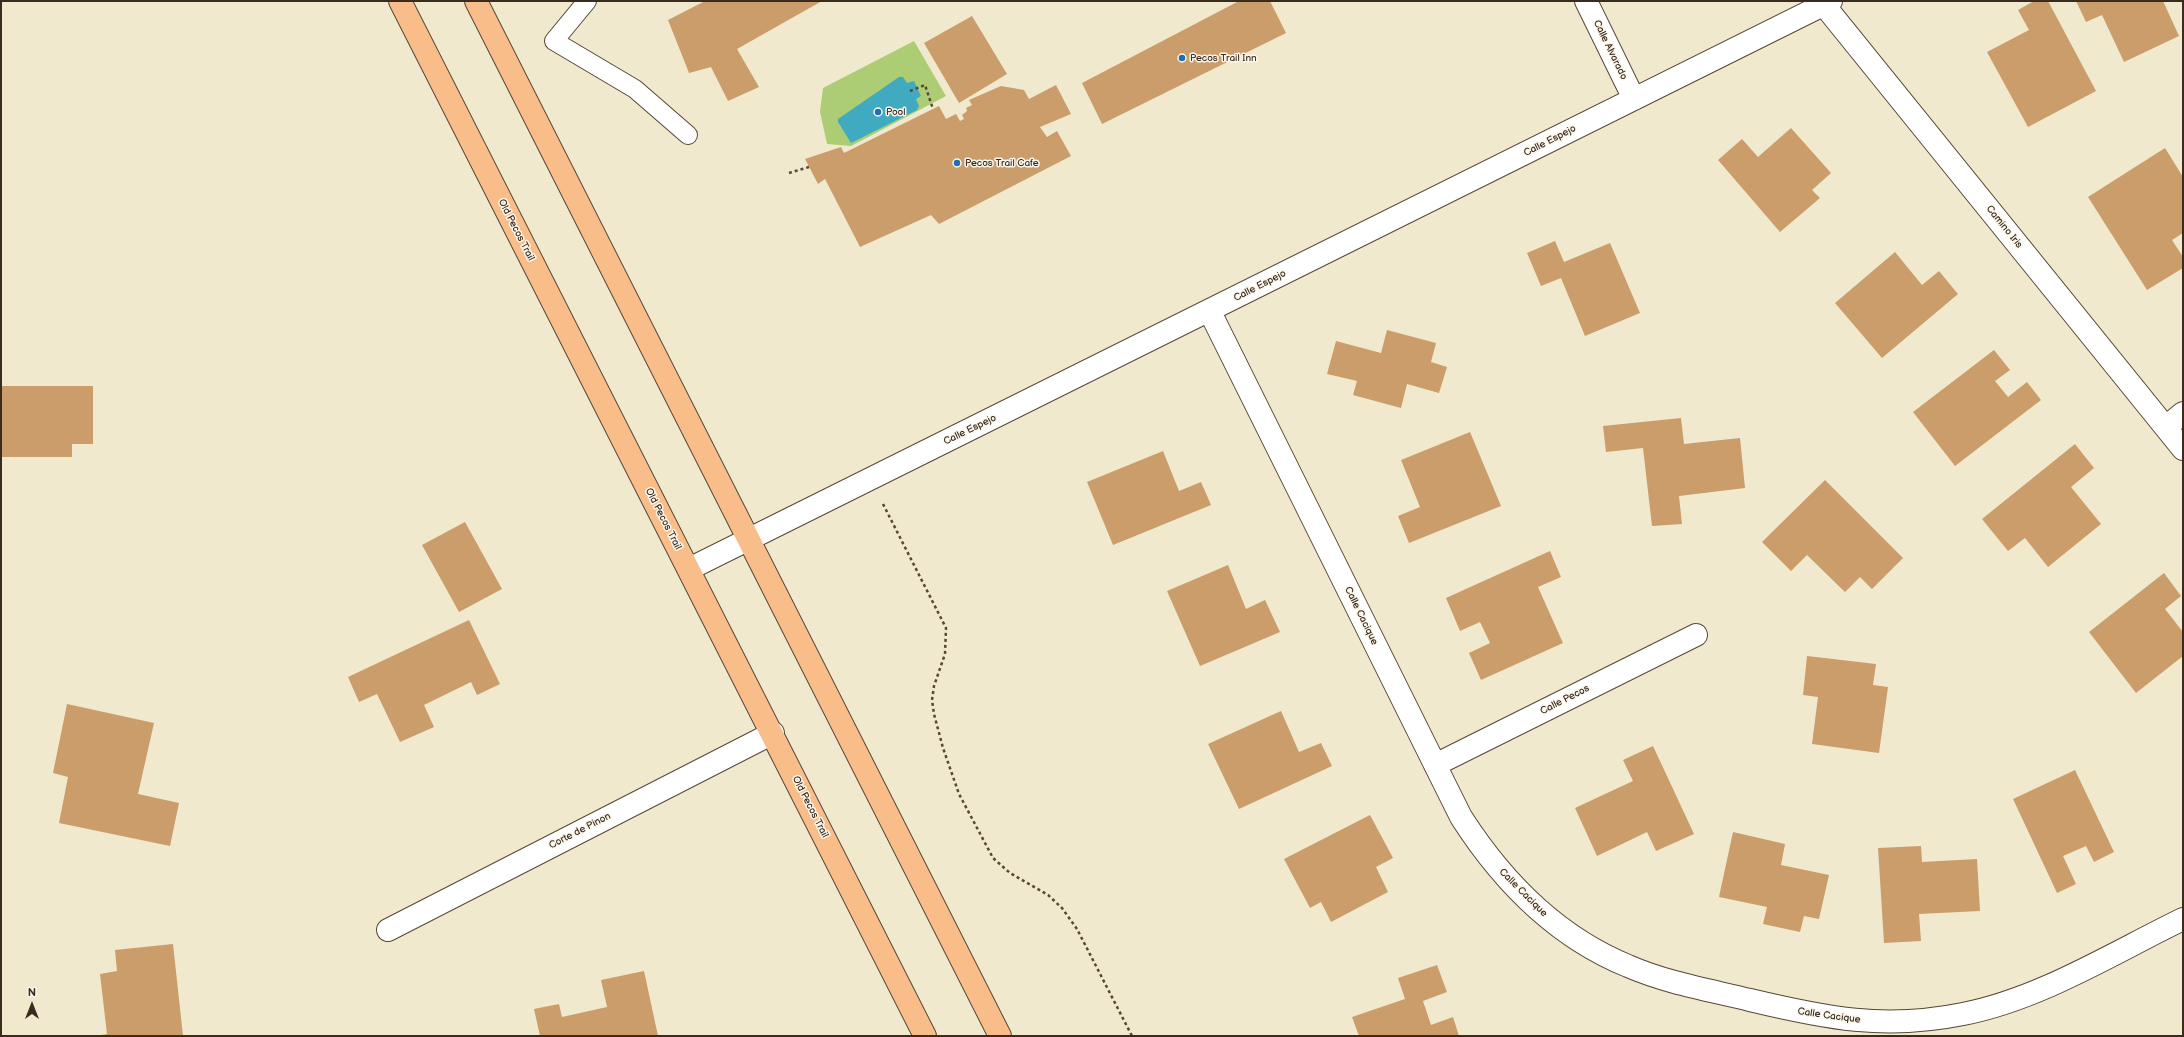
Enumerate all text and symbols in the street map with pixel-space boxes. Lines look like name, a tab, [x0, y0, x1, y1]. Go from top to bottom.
street label: Calle Alvarado	[1590, 18, 1630, 82]
place label: Pecos Trail Inn	[1190, 52, 1257, 64]
marker: Pecos Trail Inn	[1177, 53, 1187, 63]
place label: Pool	[886, 106, 905, 118]
marker: Pool	[873, 107, 883, 117]
street label: Calle Espejo	[1522, 123, 1578, 159]
place label: Pecos Trail Cafe	[965, 157, 1039, 169]
marker: Pecos Trail Cafe	[952, 158, 962, 168]
street label: Old Pecos Trail	[495, 197, 537, 263]
street label: Camino Iris	[1983, 203, 2025, 251]
street label: Calle Espejo	[1232, 268, 1288, 304]
street label: Calle Espejo	[942, 412, 998, 448]
street label: Old Pecos Trail	[642, 486, 684, 552]
street label: Calle Cacique	[1342, 585, 1380, 647]
street label: Calle Pecos	[1538, 682, 1592, 718]
street label: Old Pecos Trail	[789, 774, 831, 840]
street label: Corte de Pinon	[547, 810, 613, 852]
street label: Calle Cacique	[1496, 866, 1550, 920]
north arrow	[12, 985, 52, 1025]
text: N	[28, 986, 36, 999]
street label: Calle Cacique	[1797, 1006, 1861, 1026]

